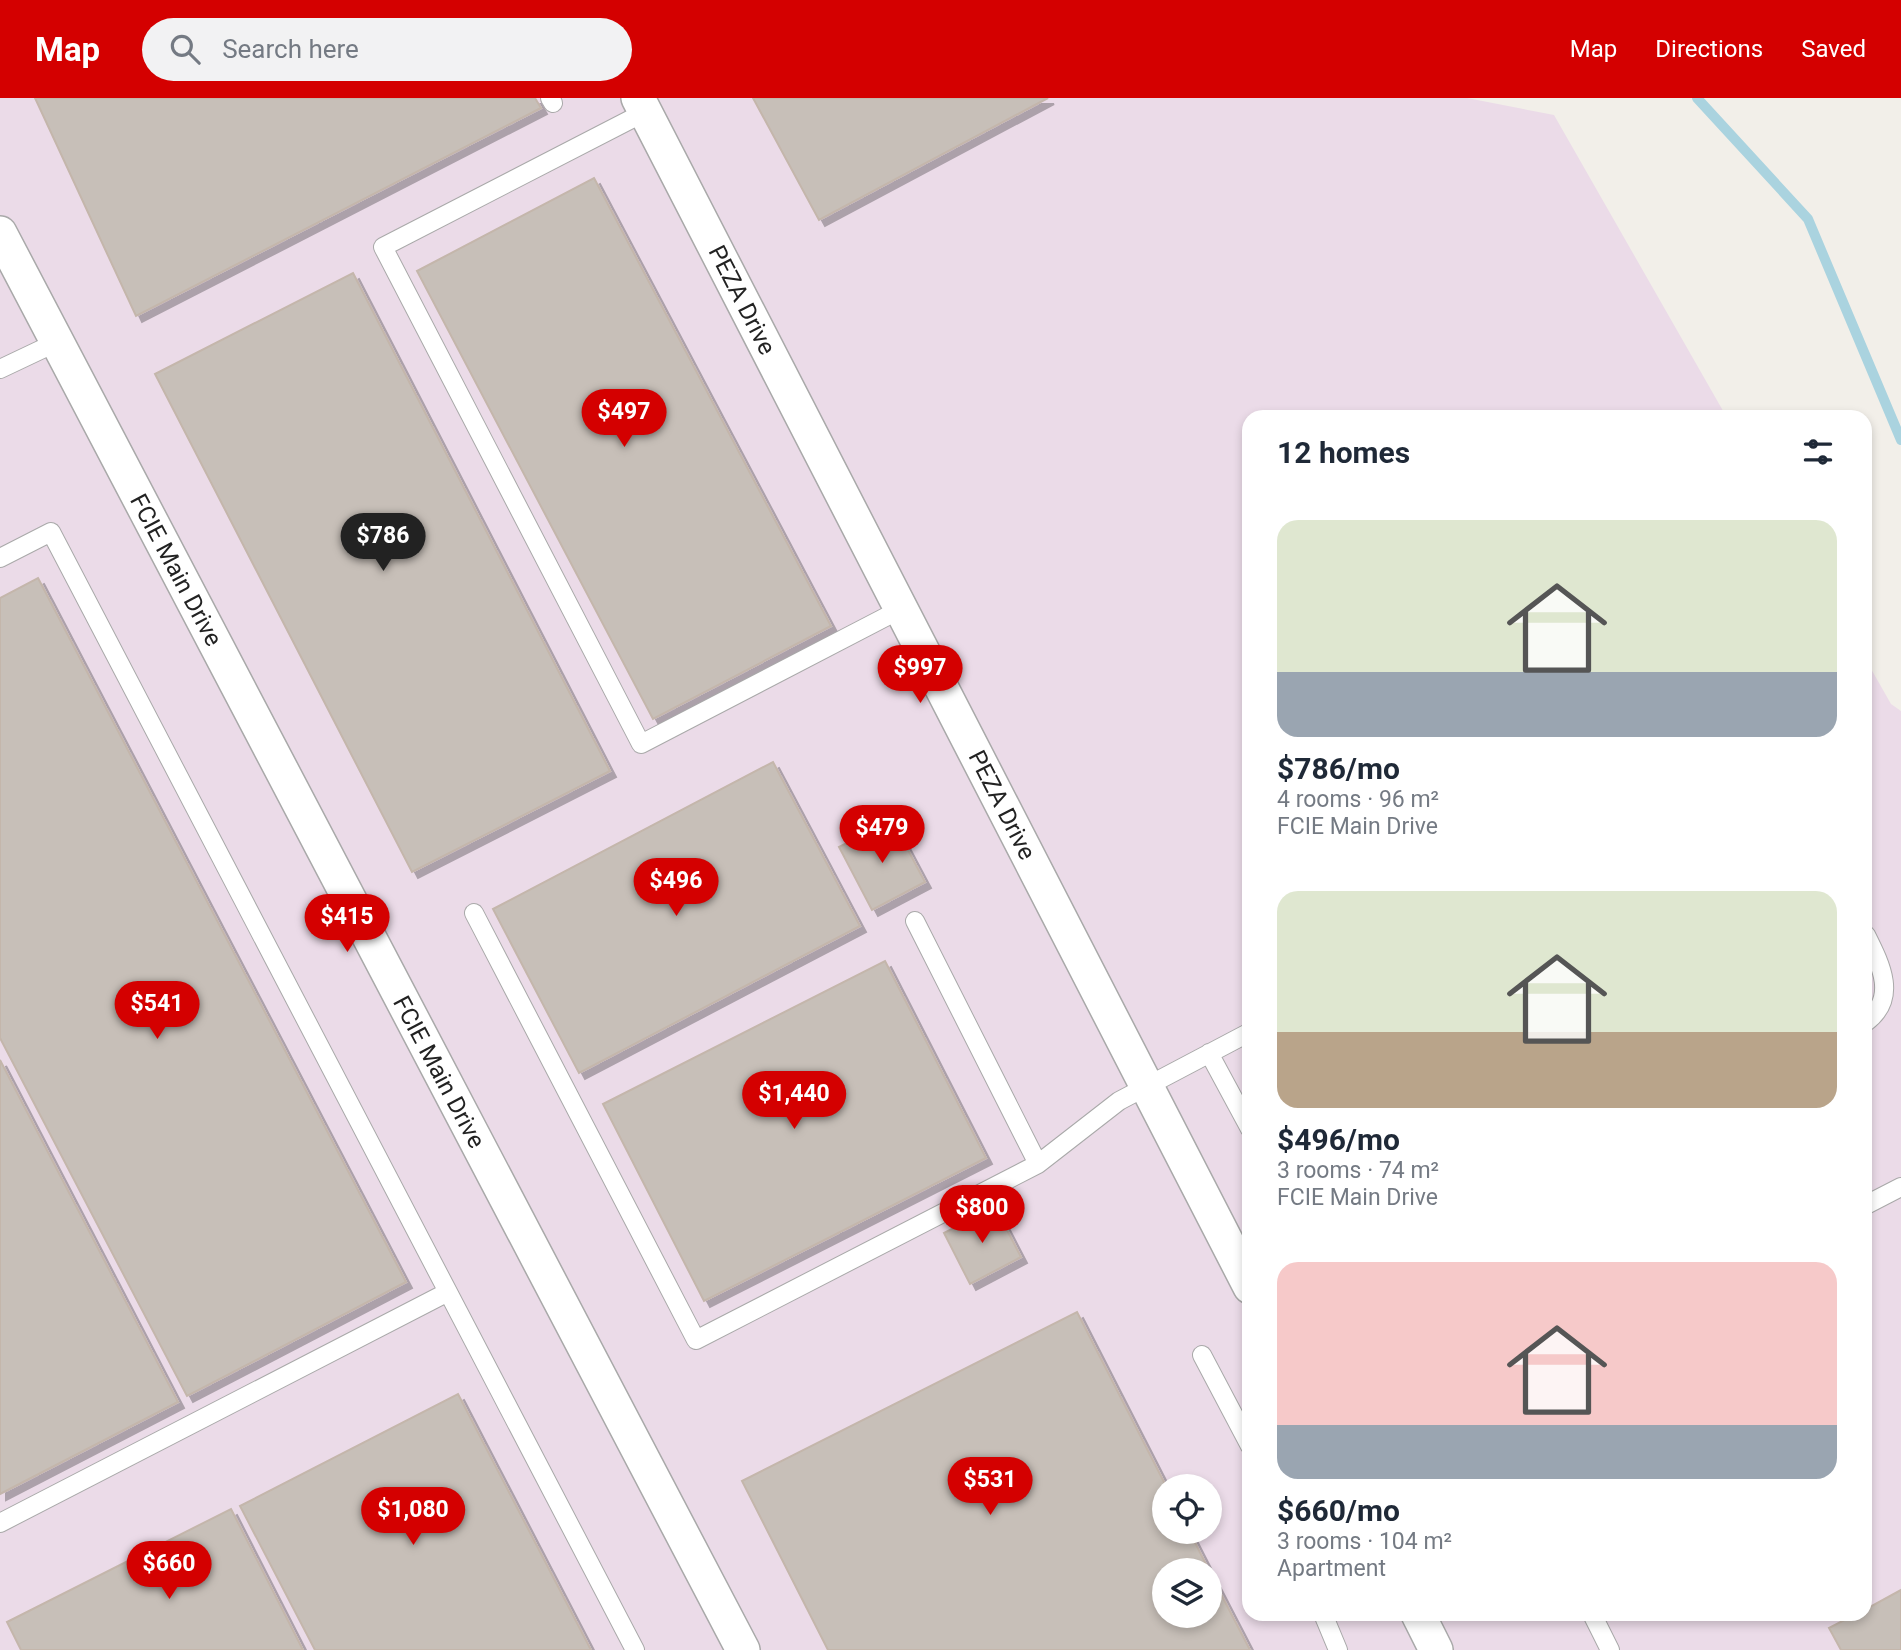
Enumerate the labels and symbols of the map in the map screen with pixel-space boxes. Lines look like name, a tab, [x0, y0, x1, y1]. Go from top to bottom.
street label: PEZA Drive	[703, 241, 781, 359]
pin: $497	[583, 390, 665, 449]
street label: FCIE Main Drive	[124, 489, 228, 651]
pin: $786	[342, 514, 424, 573]
pin: $997	[879, 646, 961, 705]
street label: PEZA Drive	[963, 746, 1041, 864]
pin: $479	[841, 806, 923, 865]
pin: $496	[635, 858, 717, 918]
pin: $415	[306, 894, 388, 954]
pin: $541	[116, 982, 198, 1041]
street label: FCIE Main Drive	[387, 991, 491, 1153]
pin: $1,440	[737, 1072, 851, 1131]
pin: $800	[941, 1186, 1023, 1245]
pin: $531	[949, 1458, 1031, 1517]
pin: $1,080	[356, 1488, 470, 1547]
pin: $660	[128, 1542, 210, 1601]

